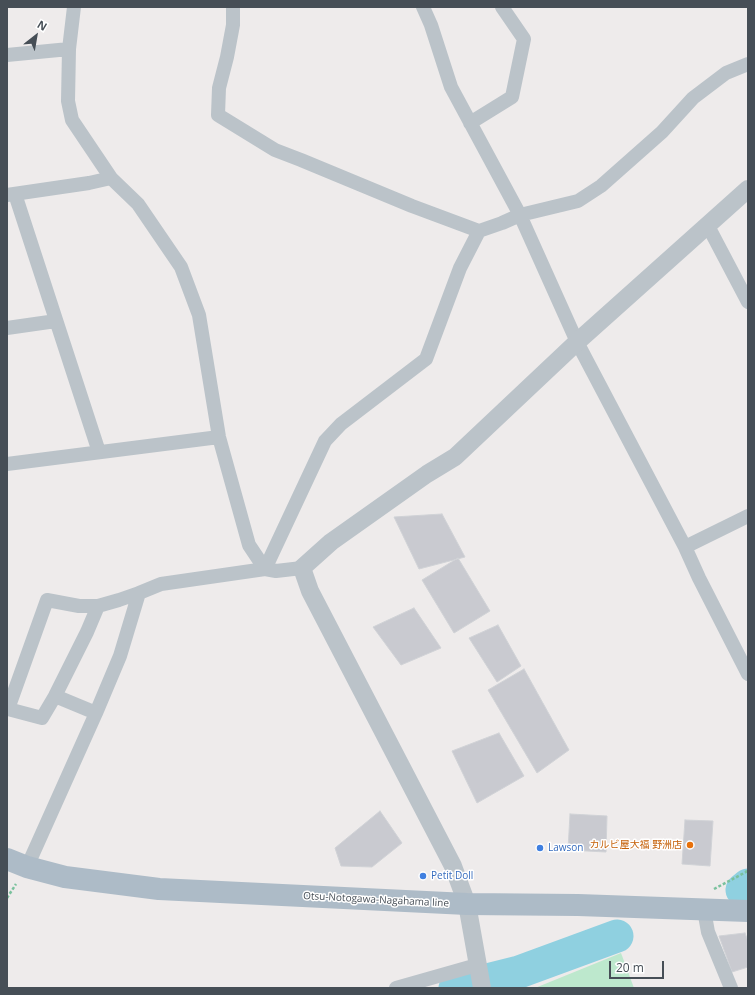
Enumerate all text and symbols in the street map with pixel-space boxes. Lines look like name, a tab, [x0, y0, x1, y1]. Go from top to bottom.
north arrow	[16, 16, 56, 56]
text: N	[35, 17, 50, 34]
place label: カルビ屋大福 野洲店	[589, 839, 682, 851]
marker: カルビ屋大福 野洲店	[685, 840, 695, 850]
place label: Lawson	[548, 842, 583, 854]
marker: Lawson	[535, 843, 545, 853]
place label: Petit Doll	[431, 870, 473, 882]
marker: Petit Doll	[418, 871, 428, 881]
street label: Otsu-Notogawa-Nagahama line	[303, 890, 449, 910]
scale bar	[611, 953, 666, 979]
text: 20 m	[616, 959, 644, 976]

